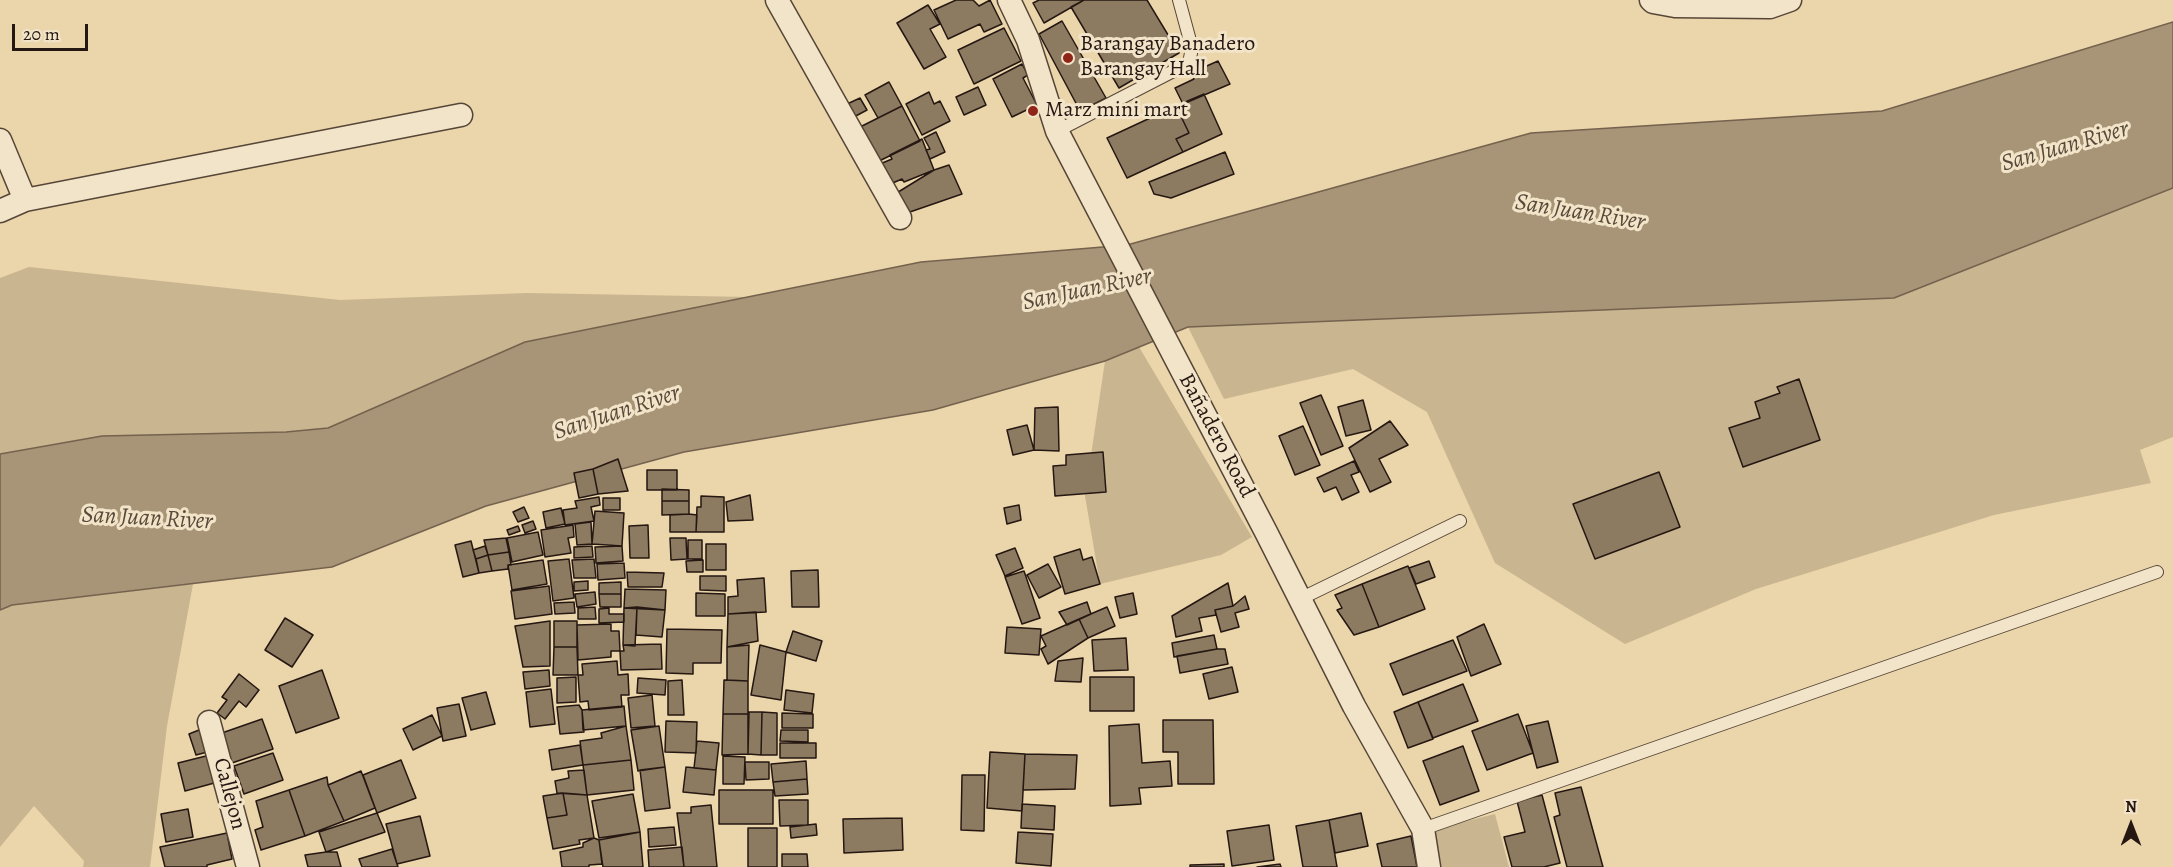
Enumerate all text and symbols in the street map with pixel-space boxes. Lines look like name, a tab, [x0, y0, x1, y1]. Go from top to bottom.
scale bar	[15, 12, 92, 50]
text: 20 m	[23, 22, 60, 46]
place label: Barangay Banadero Barangay Hall	[1080, 32, 1255, 84]
marker: Barangay Banadero Barangay Hall	[1061, 51, 1075, 65]
place label: Marz mini mart	[1045, 98, 1188, 124]
marker: Marz mini mart	[1026, 104, 1040, 118]
water label: San Juan River	[1998, 115, 2132, 179]
water label: San Juan River	[1513, 189, 1647, 237]
water label: San Juan River	[1020, 262, 1154, 318]
street label: Bañadero Road	[1172, 369, 1260, 503]
water label: San Juan River	[550, 379, 684, 447]
water label: San Juan River	[81, 501, 213, 537]
street label: Callejon	[207, 755, 251, 833]
north arrow	[2101, 795, 2161, 855]
text: N	[2125, 796, 2137, 818]

